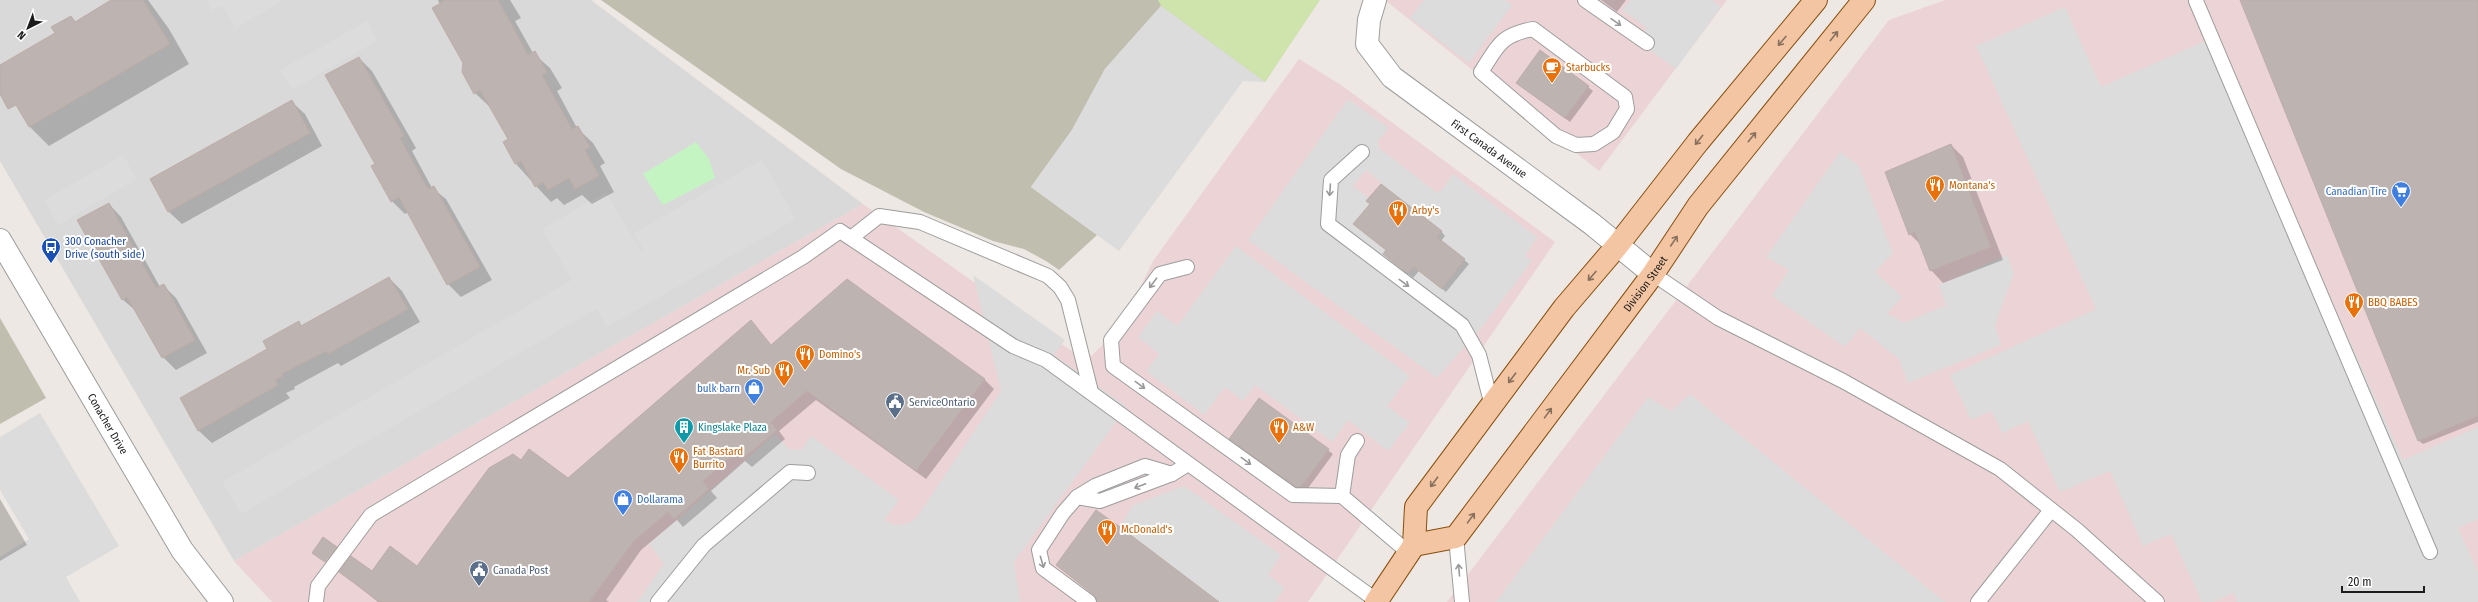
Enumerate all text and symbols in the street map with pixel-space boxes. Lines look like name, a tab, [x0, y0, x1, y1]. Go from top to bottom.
north arrow	[8, 8, 48, 48]
one-way arrow	[1610, 18, 1621, 26]
text: N	[15, 28, 28, 42]
one-way arrow	[1829, 31, 1838, 42]
one-way arrow	[1778, 35, 1787, 46]
cafe icon: Starbucks	[1541, 56, 1563, 84]
place label: Starbucks	[1566, 61, 1611, 74]
street label: First Canada Avenue	[1449, 116, 1530, 181]
one-way arrow	[1748, 132, 1757, 143]
one-way arrow	[1694, 135, 1703, 146]
restaurant icon: Montana's	[1924, 174, 1946, 202]
place label: Montana's	[1949, 179, 1996, 192]
supermarket icon: Canadian Tire	[2390, 180, 2412, 208]
one-way arrow	[1326, 184, 1333, 197]
place label: Canadian Tire	[2326, 185, 2387, 198]
restaurant icon: Arby's	[1387, 199, 1409, 227]
place label: Arby's	[1412, 204, 1439, 217]
place label: 300 Conacher Drive (south side)	[65, 235, 144, 261]
bus stop icon: 300 Conacher Drive (south side)	[40, 236, 62, 264]
one-way arrow	[1670, 236, 1678, 247]
street label: Division Street	[1621, 253, 1670, 314]
one-way arrow	[1587, 270, 1596, 281]
one-way arrow	[1149, 278, 1157, 289]
one-way arrow	[1398, 279, 1409, 287]
restaurant icon: BBQ BABES	[2343, 291, 2365, 319]
place label: BBQ BABES	[2368, 296, 2418, 309]
restaurant icon: Domino's	[794, 343, 816, 371]
place label: Domino's	[819, 348, 861, 361]
restaurant icon: Mr. Sub	[773, 359, 795, 387]
place label: Mr. Sub	[737, 364, 770, 377]
one-way arrow	[1508, 373, 1516, 384]
shop icon: bulk barn	[743, 377, 765, 405]
one-way arrow	[1135, 381, 1146, 390]
place label: bulk barn	[697, 382, 740, 395]
street label: Conacher Drive	[85, 391, 131, 456]
public building icon: ServiceOntario	[884, 391, 906, 419]
place label: ServiceOntario	[909, 396, 976, 409]
one-way arrow	[1544, 408, 1552, 419]
building icon: Kingslake Plaza	[673, 416, 695, 444]
restaurant icon: A&W	[1268, 416, 1290, 444]
place label: Kingslake Plaza	[698, 421, 767, 434]
place label: A&W	[1293, 421, 1314, 434]
place label: Fat Bastard Burrito	[693, 445, 743, 471]
restaurant icon: Fat Bastard Burrito	[668, 446, 690, 474]
one-way arrow	[1240, 457, 1251, 465]
one-way arrow	[1430, 477, 1439, 488]
one-way arrow	[1135, 483, 1147, 491]
shop icon: Dollarama	[612, 488, 634, 516]
place label: Dollarama	[637, 493, 683, 506]
one-way arrow	[1467, 512, 1475, 523]
restaurant icon: McDonald's	[1096, 518, 1118, 546]
place label: McDonald's	[1121, 523, 1173, 536]
one-way arrow	[1039, 555, 1046, 568]
public building icon: Canada Post	[468, 559, 490, 587]
place label: Canada Post	[493, 564, 549, 577]
one-way arrow	[1456, 564, 1463, 577]
scale bar	[2342, 568, 2424, 594]
text: 20 m	[2348, 575, 2372, 589]

